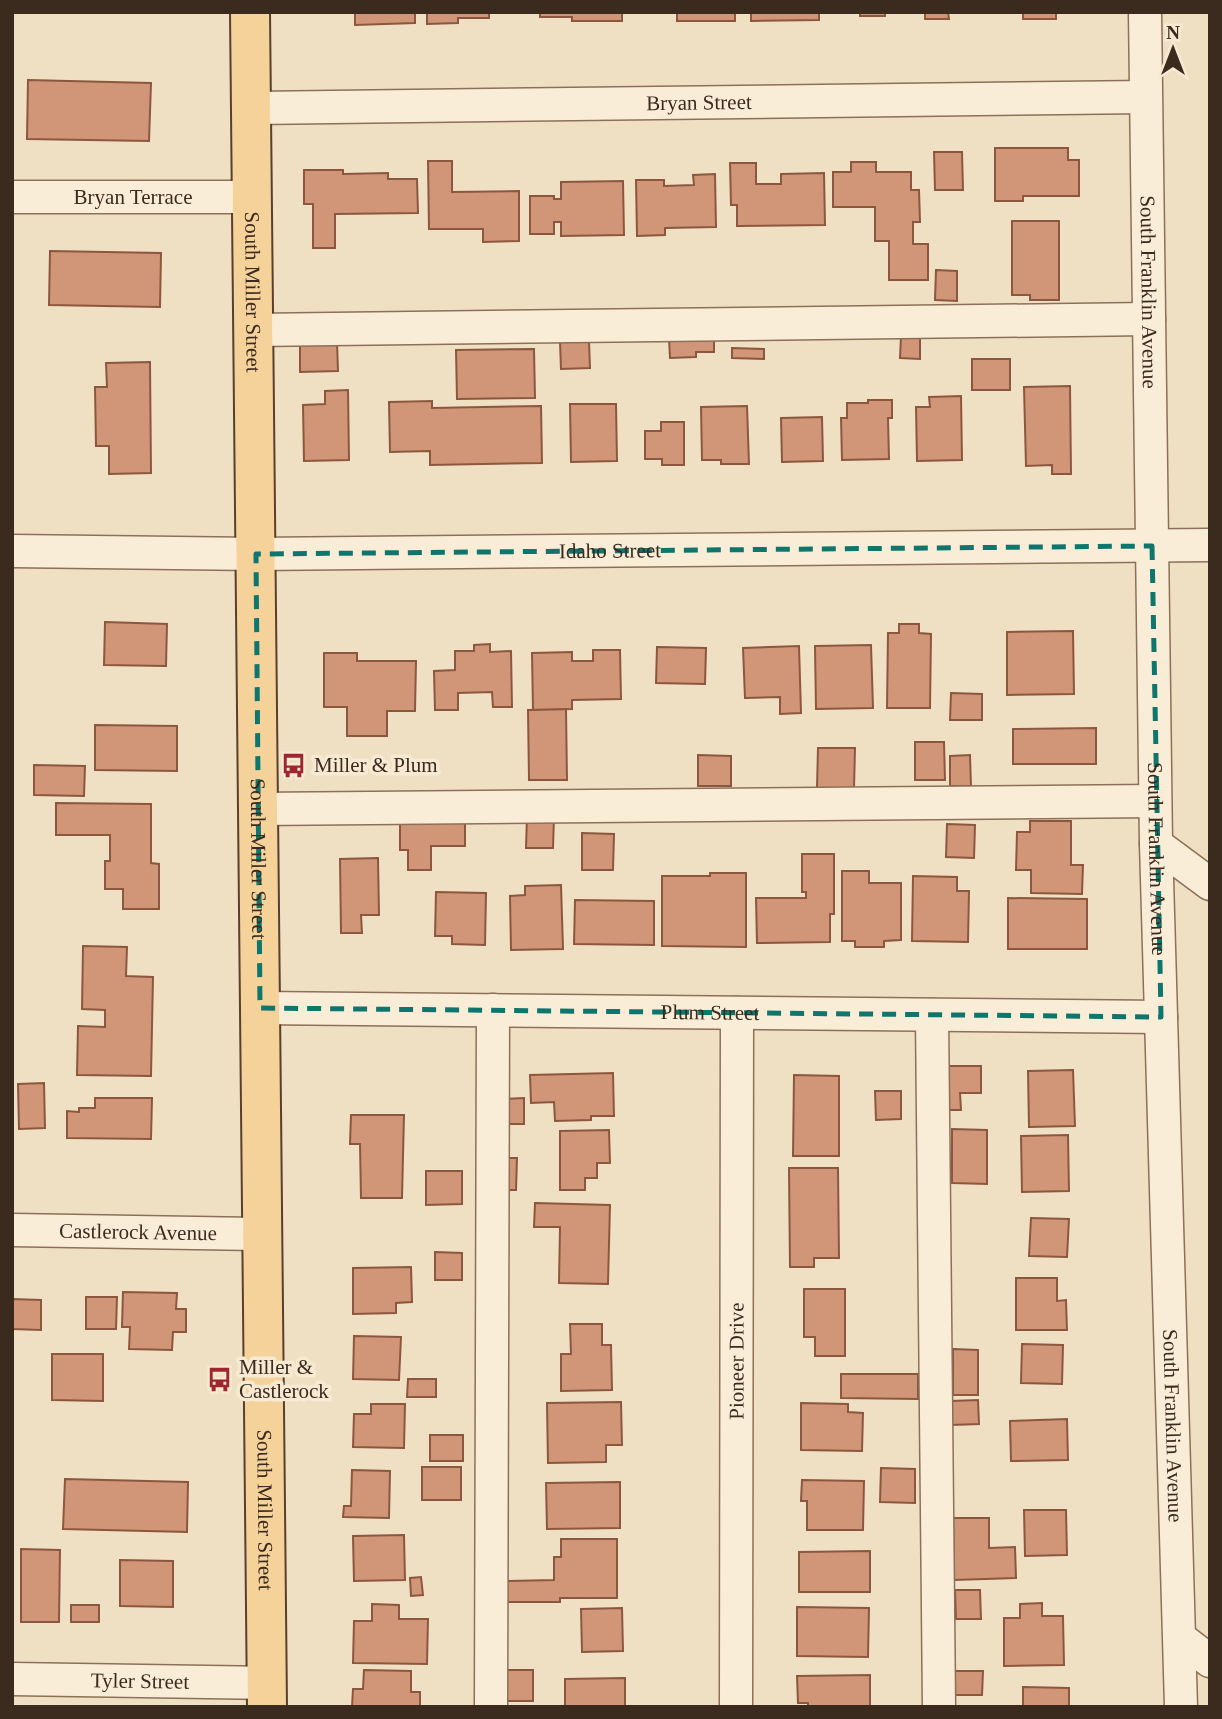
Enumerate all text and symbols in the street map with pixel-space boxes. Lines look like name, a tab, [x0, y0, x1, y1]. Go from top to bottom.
north arrow	[1138, 14, 1208, 84]
text: N	[1166, 22, 1180, 43]
street label: Bryan Street	[646, 90, 752, 115]
street label: Bryan Terrace	[74, 185, 192, 209]
street label: South Franklin Avenue	[1135, 195, 1162, 389]
street label: South Miller Street	[240, 211, 266, 373]
street label: Idaho Street	[559, 538, 661, 563]
bus stop icon: Miller & Plum	[280, 751, 308, 779]
place label: Miller & Plum	[314, 753, 438, 777]
street label: South Franklin Avenue	[1143, 762, 1171, 956]
street label: South Miller Street	[246, 778, 271, 940]
street label: Plum Street	[661, 1000, 760, 1025]
street label: Castlerock Avenue	[59, 1219, 217, 1245]
street label: Pioneer Drive	[724, 1302, 749, 1420]
street label: South Franklin Avenue	[1158, 1329, 1188, 1523]
place label: Miller & Castlerock	[239, 1355, 329, 1403]
bus stop icon: Miller & Castlerock	[205, 1365, 233, 1393]
street label: South Miller Street	[252, 1429, 278, 1591]
street label: Tyler Street	[91, 1668, 189, 1694]

